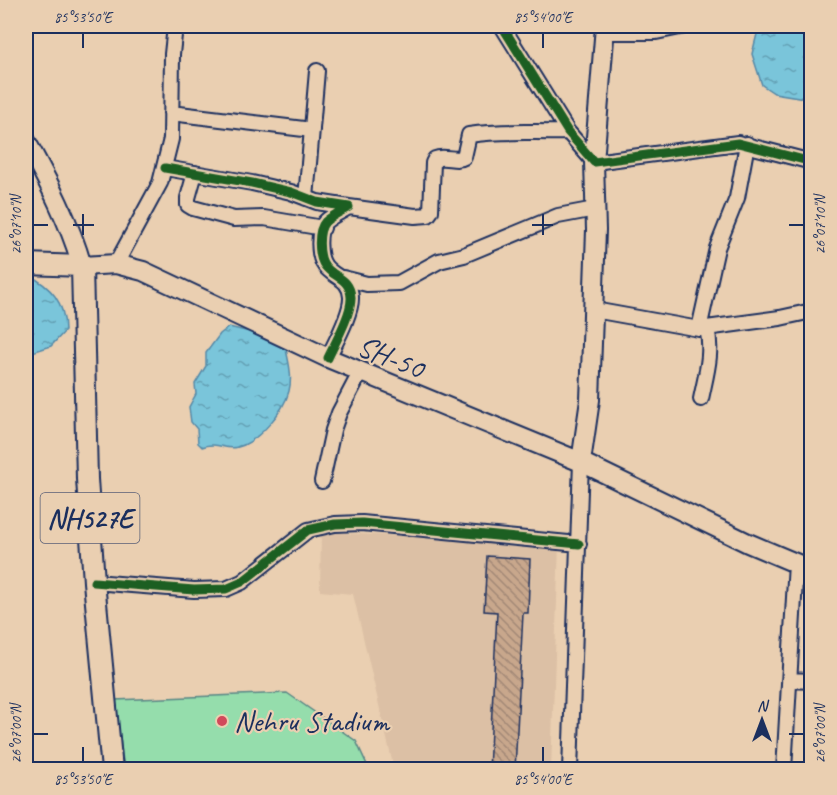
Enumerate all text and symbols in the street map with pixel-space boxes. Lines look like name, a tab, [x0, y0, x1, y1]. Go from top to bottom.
text: 85°53'50"E	[54, 8, 114, 27]
text: 85°54'00"E	[514, 8, 574, 27]
text: 26°07'10"N	[7, 192, 26, 255]
text: 26°07'10"N	[811, 192, 830, 255]
street label: SH-50	[352, 327, 432, 388]
road number: NH527E	[40, 493, 140, 543]
north arrow	[732, 690, 792, 750]
text: N	[757, 696, 770, 716]
text: 26°07'00"N	[7, 701, 26, 764]
text: 26°07'00"N	[811, 701, 830, 764]
place label: Nehru Stadium	[234, 702, 390, 740]
marker: Nehru Stadium	[215, 714, 229, 728]
text: 85°53'50"E	[54, 770, 114, 789]
text: 85°54'00"E	[514, 770, 574, 789]

